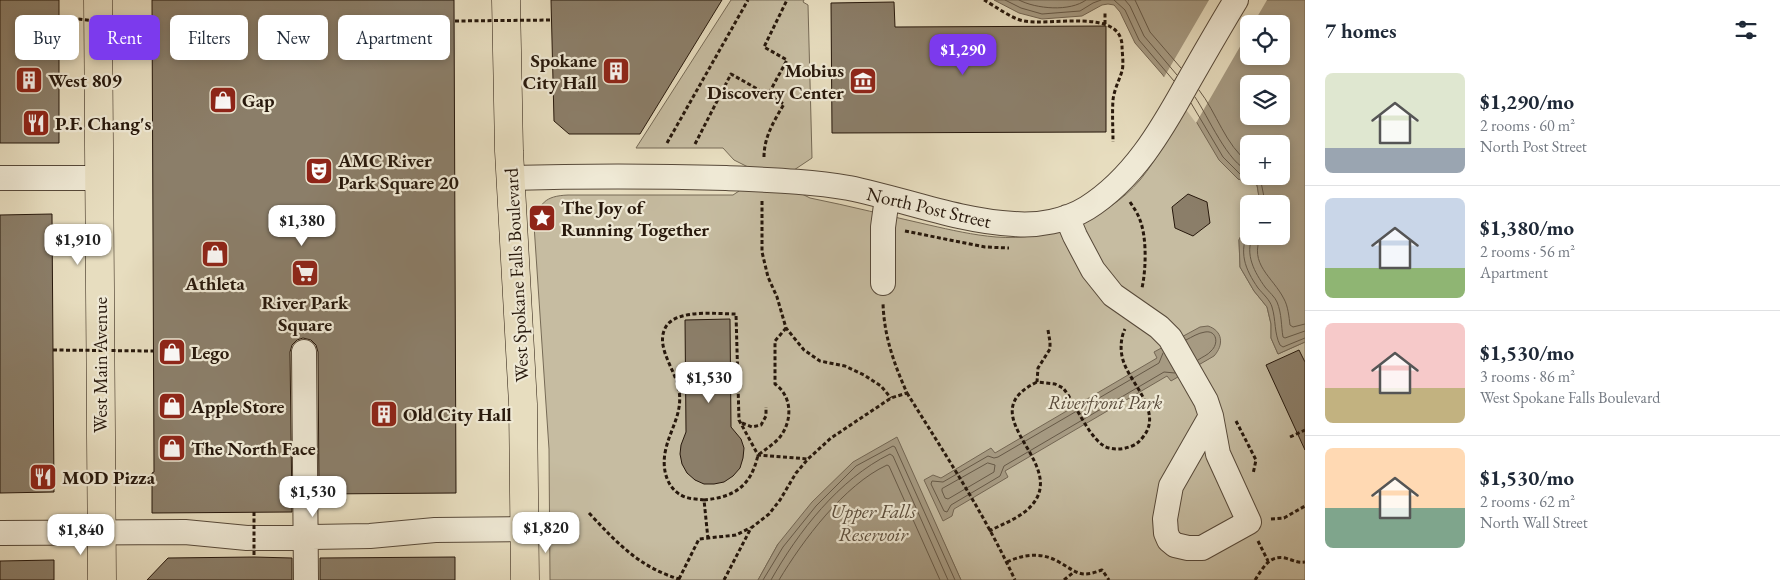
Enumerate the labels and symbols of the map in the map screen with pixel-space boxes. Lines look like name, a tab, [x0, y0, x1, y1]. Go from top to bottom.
pin: $1,290	[922, 34, 1004, 76]
place label: Spokane City Hall	[523, 48, 598, 95]
building icon: Spokane City Hall	[601, 56, 631, 86]
place label: Mobius Discovery Center	[707, 58, 844, 105]
building icon: West 809	[14, 65, 44, 95]
museum icon: Mobius Discovery Center	[848, 66, 878, 96]
place label: West 809	[48, 68, 122, 93]
shop icon: Gap	[208, 85, 238, 115]
place label: Gap	[242, 88, 275, 113]
restaurant icon: P.F. Chang's	[21, 108, 51, 138]
place label: P.F. Chang's	[55, 111, 152, 136]
place label: AMC River Park Square 20	[337, 148, 459, 195]
theatre icon: AMC River Park Square 20	[304, 156, 334, 186]
street label: West Spokane Falls Boulevard	[498, 167, 535, 383]
street label: North Post Street	[864, 181, 994, 234]
place label: The Joy of Running Together	[561, 195, 709, 242]
place icon: The Joy of Running Together	[527, 203, 557, 233]
pin: $1,380	[261, 204, 343, 247]
pin: $1,910	[37, 224, 119, 266]
shop icon: Athleta	[200, 239, 230, 269]
supermarket icon: River Park Square	[290, 258, 320, 288]
place label: Athleta	[184, 271, 246, 296]
place label: River Park Square	[262, 290, 349, 337]
street label: West Main Avenue	[88, 297, 113, 433]
shop icon: Lego	[157, 337, 187, 367]
place label: Lego	[191, 340, 230, 365]
pin: $1,530	[668, 362, 750, 404]
park label: Riverfront Park	[1048, 390, 1163, 415]
shop icon: Apple Store	[157, 391, 187, 421]
place label: Apple Store	[190, 394, 285, 419]
building icon: Old City Hall	[369, 399, 399, 429]
place label: Old City Hall	[403, 402, 512, 427]
shop icon: The North Face	[157, 433, 187, 463]
place label: The North Face	[191, 436, 316, 461]
restaurant icon: MOD Pizza	[28, 462, 58, 492]
place label: MOD Pizza	[62, 465, 156, 490]
pin: $1,530	[272, 476, 354, 518]
water label: Upper Falls Reservoir	[830, 498, 916, 547]
pin: $1,820	[505, 512, 587, 554]
pin: $1,840	[40, 514, 122, 556]

